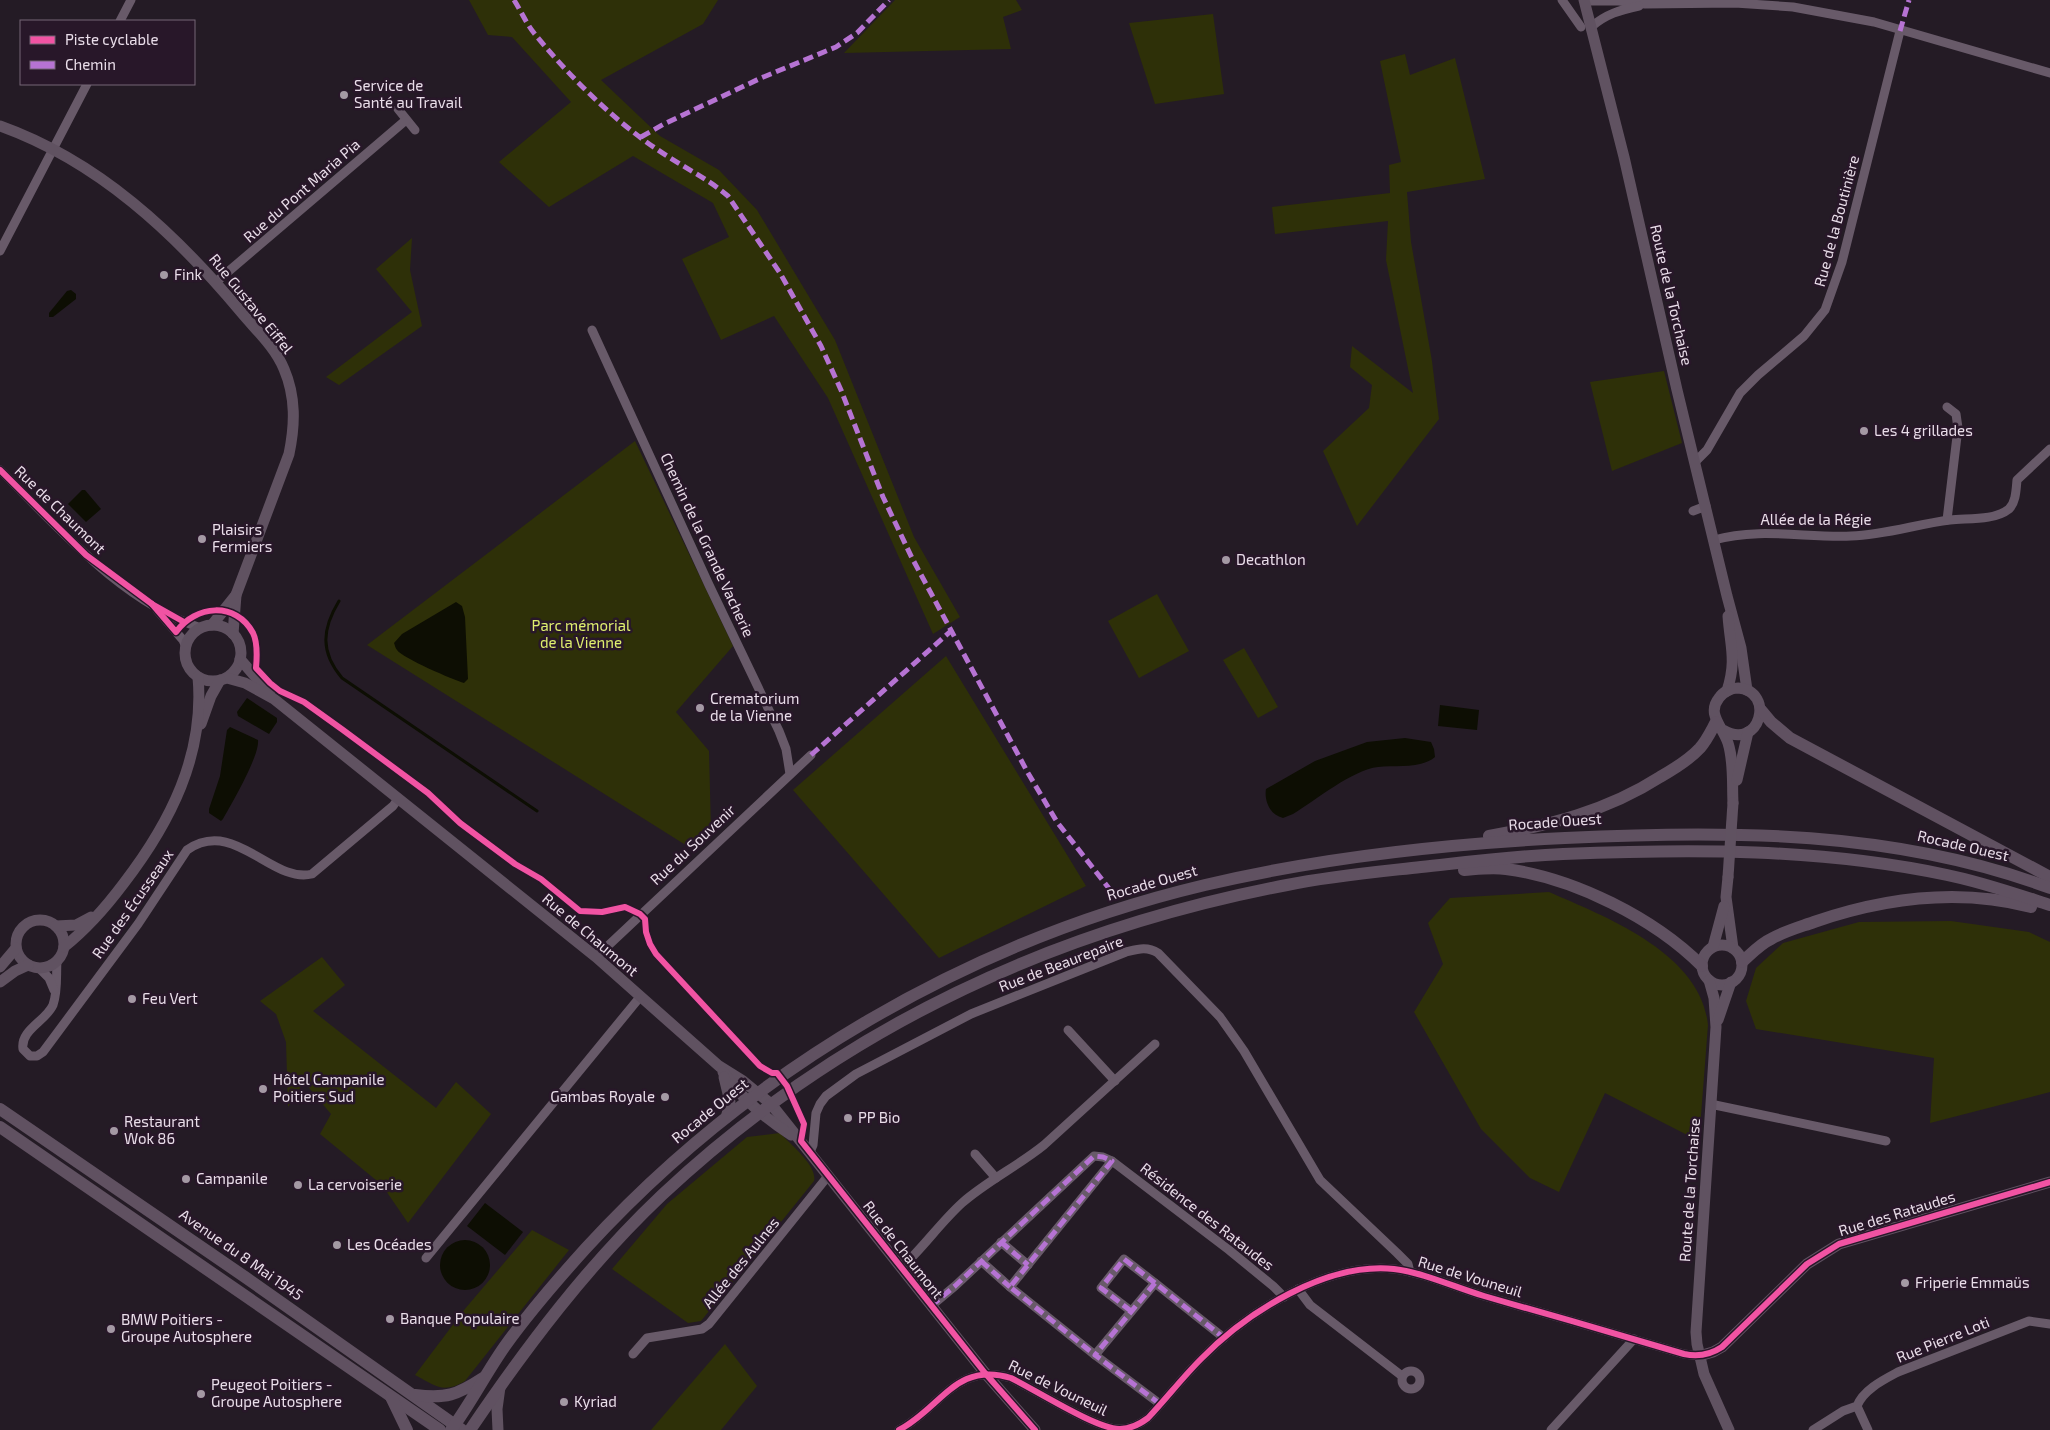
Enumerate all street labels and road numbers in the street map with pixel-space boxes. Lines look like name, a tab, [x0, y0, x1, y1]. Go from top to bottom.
street label: Rue du Pont Maria Pia	[239, 135, 363, 246]
street label: Rue de la Boutinière	[1810, 153, 1862, 288]
street label: Route de la Torchaise	[1647, 223, 1697, 367]
street label: Rue Gustave Eiffel	[206, 250, 298, 357]
street label: Chemin de la Grande Vacherie	[657, 450, 759, 640]
street label: Rue de Chaumont	[12, 461, 110, 557]
street label: Allée de la Régie	[1760, 510, 1872, 528]
street label: Rue du Souvenir	[646, 800, 739, 888]
street label: Rocade Ouest	[1508, 809, 1602, 833]
street label: Rocade Ouest	[1916, 826, 2011, 864]
street label: Rue des Écusseaux	[88, 845, 177, 961]
street label: Rocade Ouest	[1104, 860, 1199, 904]
street label: Rue de Chaumont	[539, 889, 642, 980]
street label: Rue de Beaurepaire	[996, 931, 1125, 995]
street label: Rocade Ouest	[667, 1074, 751, 1147]
street label: Route de la Torchaise	[1675, 1117, 1703, 1262]
street label: Résidence des Rataudes	[1137, 1158, 1278, 1274]
street label: Rue des Rataudes	[1836, 1187, 1957, 1239]
street label: Rue de Chaumont	[860, 1197, 948, 1302]
street label: Avenue du 8 Mai 1945	[176, 1205, 307, 1304]
street label: Allée des Aulnes	[698, 1213, 782, 1311]
street label: Rue de Vouneuil	[1416, 1252, 1525, 1301]
street label: Rue Pierre Loti	[1893, 1312, 1992, 1366]
street label: Rue de Vouneuil	[1006, 1355, 1111, 1419]

